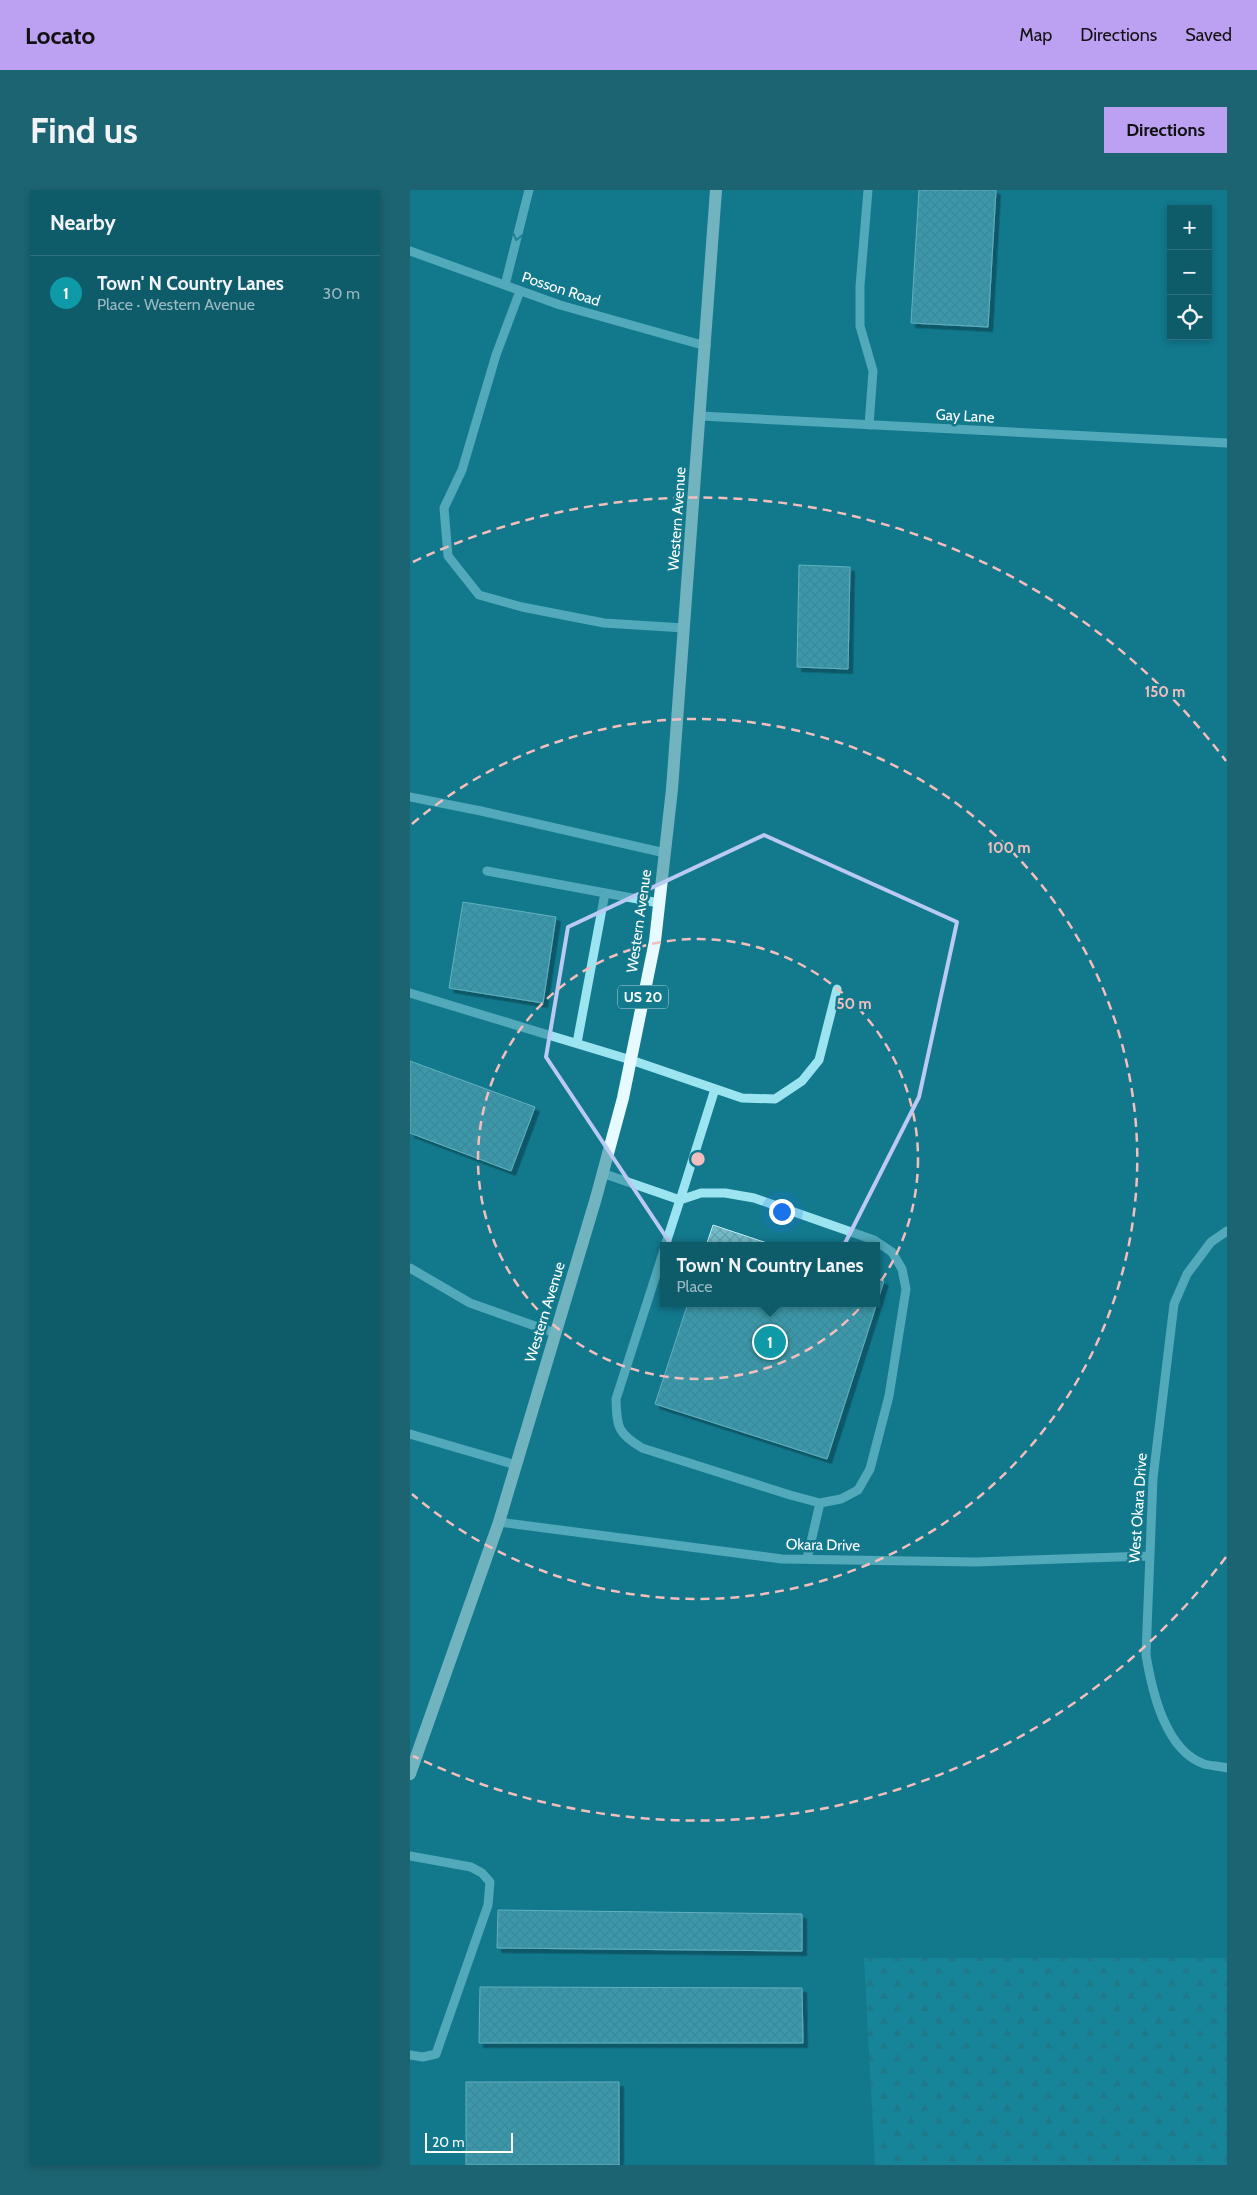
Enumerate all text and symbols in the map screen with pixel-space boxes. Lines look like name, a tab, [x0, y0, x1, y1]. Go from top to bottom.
text: Locato	[25, 21, 95, 50]
text: Map	[1019, 24, 1052, 46]
text: Directions	[1080, 24, 1157, 46]
text: Saved	[1185, 24, 1232, 46]
button: Directions	[1104, 107, 1227, 153]
text: Find us	[30, 109, 138, 152]
map controls	[1167, 205, 1212, 340]
button: +	[1167, 205, 1212, 250]
text: Nearby	[50, 210, 116, 235]
one-way arrow	[512, 233, 523, 242]
button: −	[1167, 250, 1212, 295]
street label: Posson Road	[519, 268, 603, 310]
text: Town' N Country Lanes	[97, 272, 284, 295]
text: 1	[63, 284, 69, 303]
text: 30 m	[323, 284, 360, 303]
text: Place · Western Avenue	[97, 295, 255, 314]
button: locate	[1167, 295, 1212, 340]
street label: Gay Lane	[935, 405, 995, 427]
street label: Western Avenue	[664, 466, 690, 572]
text: 150 m	[1145, 683, 1185, 701]
text: 100 m	[987, 839, 1031, 857]
street label: Western Avenue	[623, 868, 655, 974]
road number: US 20	[618, 986, 668, 1009]
text: 50 m	[836, 995, 872, 1013]
centre of rings	[689, 1150, 707, 1168]
your location	[769, 1199, 795, 1225]
popup	[660, 1242, 880, 1307]
text: Town' N Country Lanes	[677, 1254, 863, 1277]
street label: Western Avenue	[521, 1259, 569, 1364]
text: Place	[677, 1277, 712, 1296]
pin: 1	[754, 1323, 786, 1361]
street label: West Okara Drive	[1125, 1452, 1151, 1564]
street label: Okara Drive	[786, 1535, 861, 1555]
scale bar	[425, 2130, 512, 2153]
text: 20 m	[432, 2133, 465, 2151]

